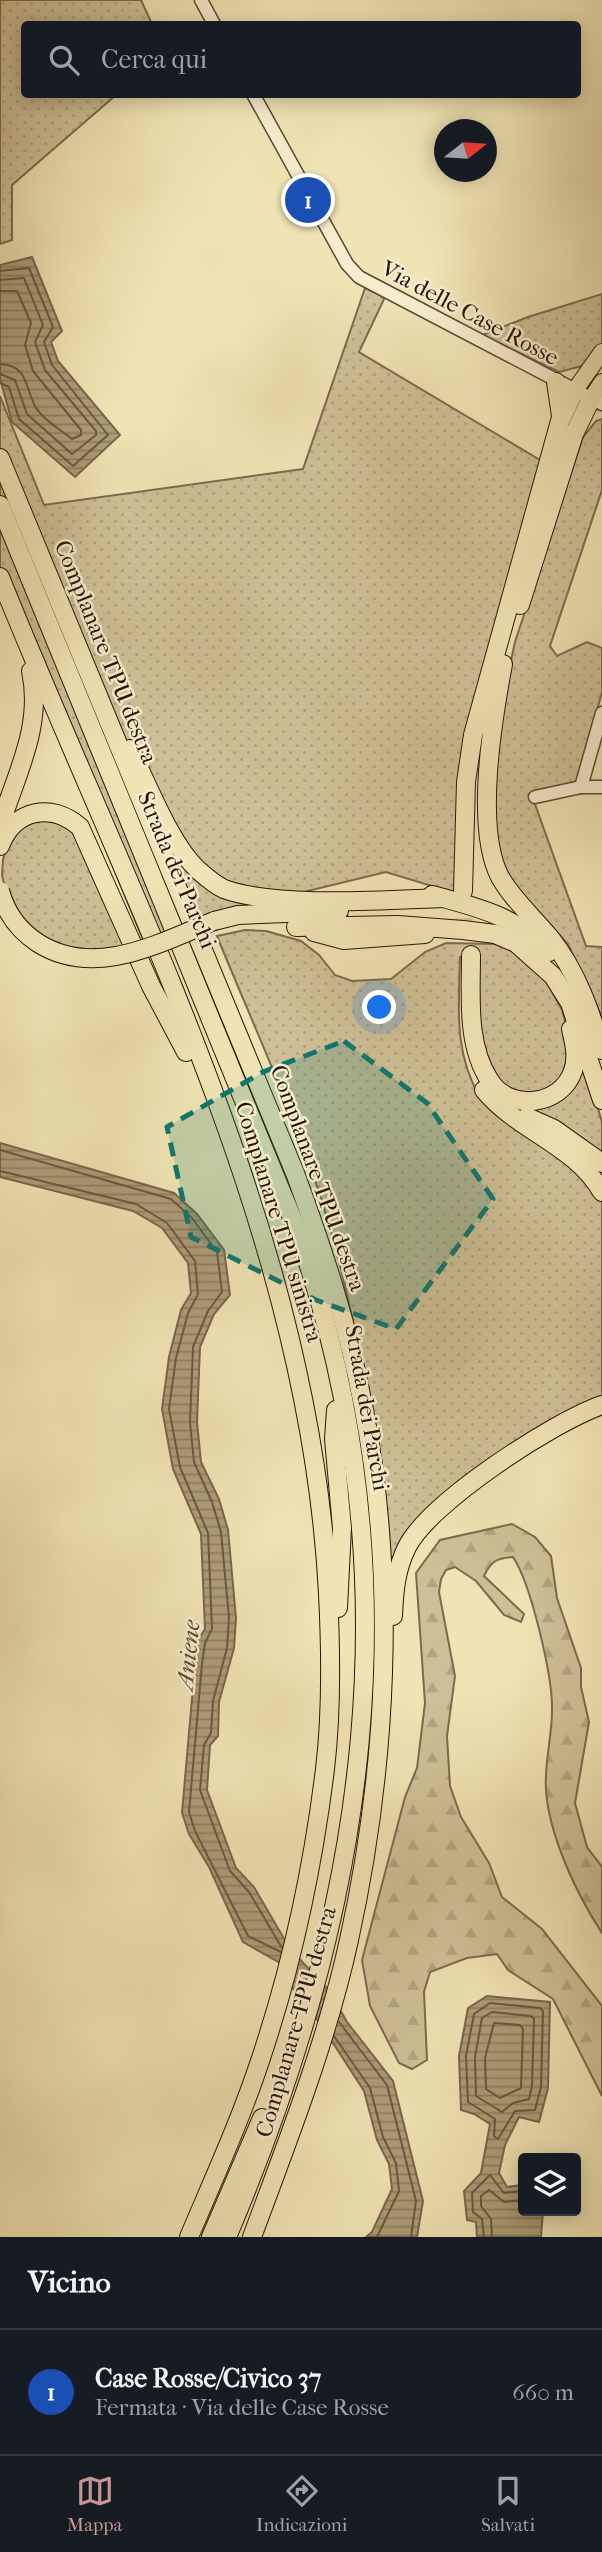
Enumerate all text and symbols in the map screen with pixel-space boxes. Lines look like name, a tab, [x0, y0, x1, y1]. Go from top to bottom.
search box	[21, 21, 581, 98]
icon: search	[45, 41, 83, 79]
text: Cerca qui	[101, 44, 207, 75]
north arrow	[434, 119, 497, 182]
pin: 1	[285, 174, 331, 226]
street label: Via delle Case Rosse	[376, 254, 563, 371]
street label: Complanare TPU destra	[49, 536, 163, 768]
street label: Strada dei Parchi	[132, 787, 222, 953]
your location	[362, 990, 396, 1024]
street label: Complanare TPU destra	[265, 1061, 372, 1295]
street label: Complanare TPU sinistra	[230, 1098, 329, 1346]
street label: Strada dei Parchi	[339, 1323, 395, 1493]
water label: Aniene	[170, 1618, 206, 1694]
street label: Complanare TPU destra	[250, 1903, 342, 2140]
map controls	[518, 2153, 581, 2216]
button: layers	[518, 2153, 581, 2216]
text: Vicino	[28, 2265, 111, 2300]
text: Case Rosse/Civico 37	[95, 2363, 321, 2394]
text: 1	[47, 2379, 55, 2406]
text: 660 m	[512, 2379, 574, 2406]
text: Fermata · Via delle Case Rosse	[95, 2394, 389, 2421]
tab: Mappa	[67, 2472, 122, 2536]
tab: Indicazioni	[256, 2472, 347, 2536]
tab: Salvati	[481, 2472, 535, 2536]

